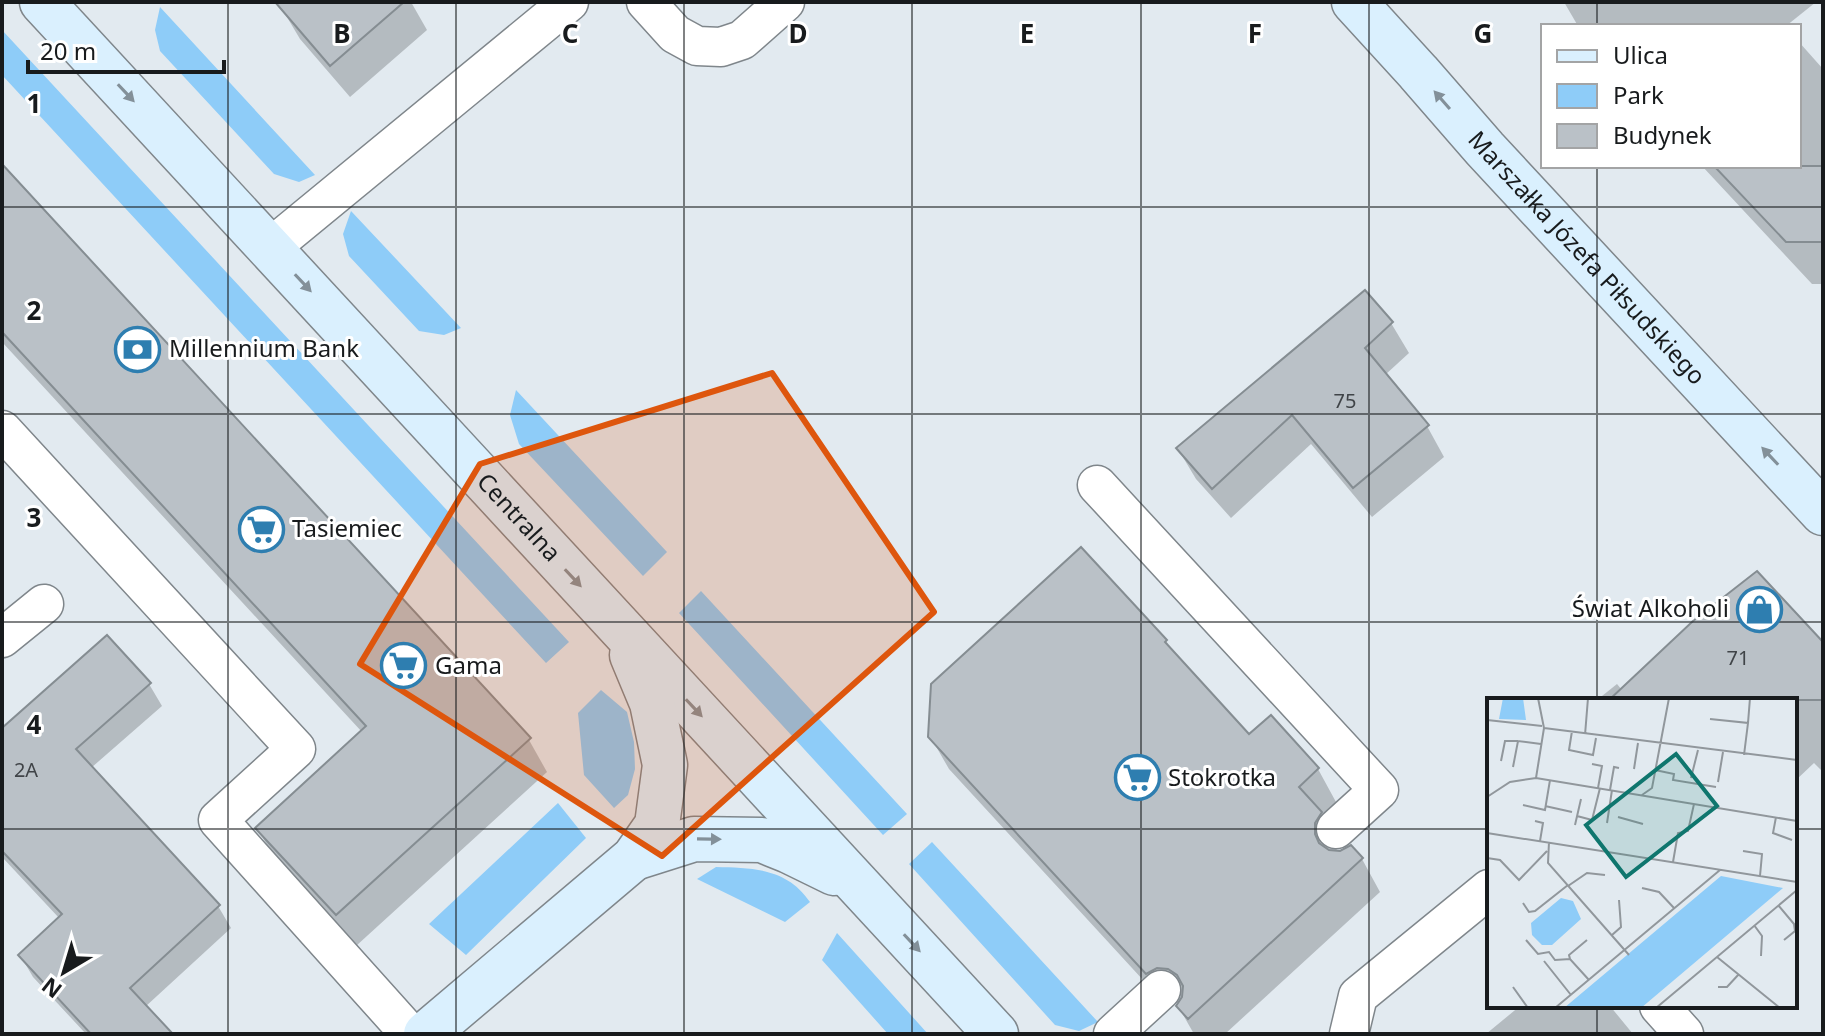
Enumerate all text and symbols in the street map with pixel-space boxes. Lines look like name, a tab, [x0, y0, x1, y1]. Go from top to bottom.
text: B	[333, 15, 351, 51]
text: C	[562, 15, 578, 51]
text: D	[788, 15, 808, 51]
text: E	[1020, 15, 1034, 51]
text: F	[1248, 15, 1262, 51]
text: G	[1474, 15, 1492, 51]
scale bar	[28, 24, 224, 74]
legend	[1541, 24, 1801, 168]
text: 20 m	[40, 34, 96, 67]
text: Ulica	[1613, 38, 1668, 71]
text: Park	[1613, 78, 1664, 111]
one-way arrow	[116, 83, 134, 102]
text: 1	[27, 85, 41, 121]
one-way arrow	[1434, 90, 1452, 110]
text: Budynek	[1613, 118, 1712, 151]
street label: Marszałka Józefa Piłsudskiego	[1462, 123, 1714, 391]
one-way arrow	[293, 274, 311, 293]
text: 2	[27, 292, 42, 328]
bank icon: Millennium Bank	[114, 325, 162, 373]
place label: Millennium Bank	[169, 331, 359, 364]
house number: 75	[1334, 387, 1356, 414]
one-way arrow	[1761, 447, 1779, 466]
street label: Centralna	[470, 465, 569, 568]
text: 3	[27, 499, 41, 535]
supermarket icon: Tasiemiec	[237, 505, 285, 553]
place label: Tasiemiec	[292, 511, 402, 544]
one-way arrow	[564, 568, 582, 587]
shop icon: Świat Alkoholi	[1736, 585, 1784, 633]
place label: Świat Alkoholi	[1572, 591, 1729, 624]
supermarket icon: Gama	[380, 642, 428, 690]
house number: 71	[1727, 644, 1749, 671]
place label: Gama	[435, 648, 502, 681]
one-way arrow	[684, 698, 702, 717]
inset map	[1487, 698, 1797, 1008]
text: 4	[27, 706, 42, 742]
supermarket icon: Stokrotka	[1113, 754, 1161, 802]
house number: 2A	[14, 756, 38, 783]
place label: Stokrotka	[1168, 760, 1276, 793]
one-way arrow	[697, 833, 722, 845]
north arrow	[24, 932, 104, 1012]
one-way arrow	[903, 934, 921, 953]
text: N	[35, 971, 67, 1006]

